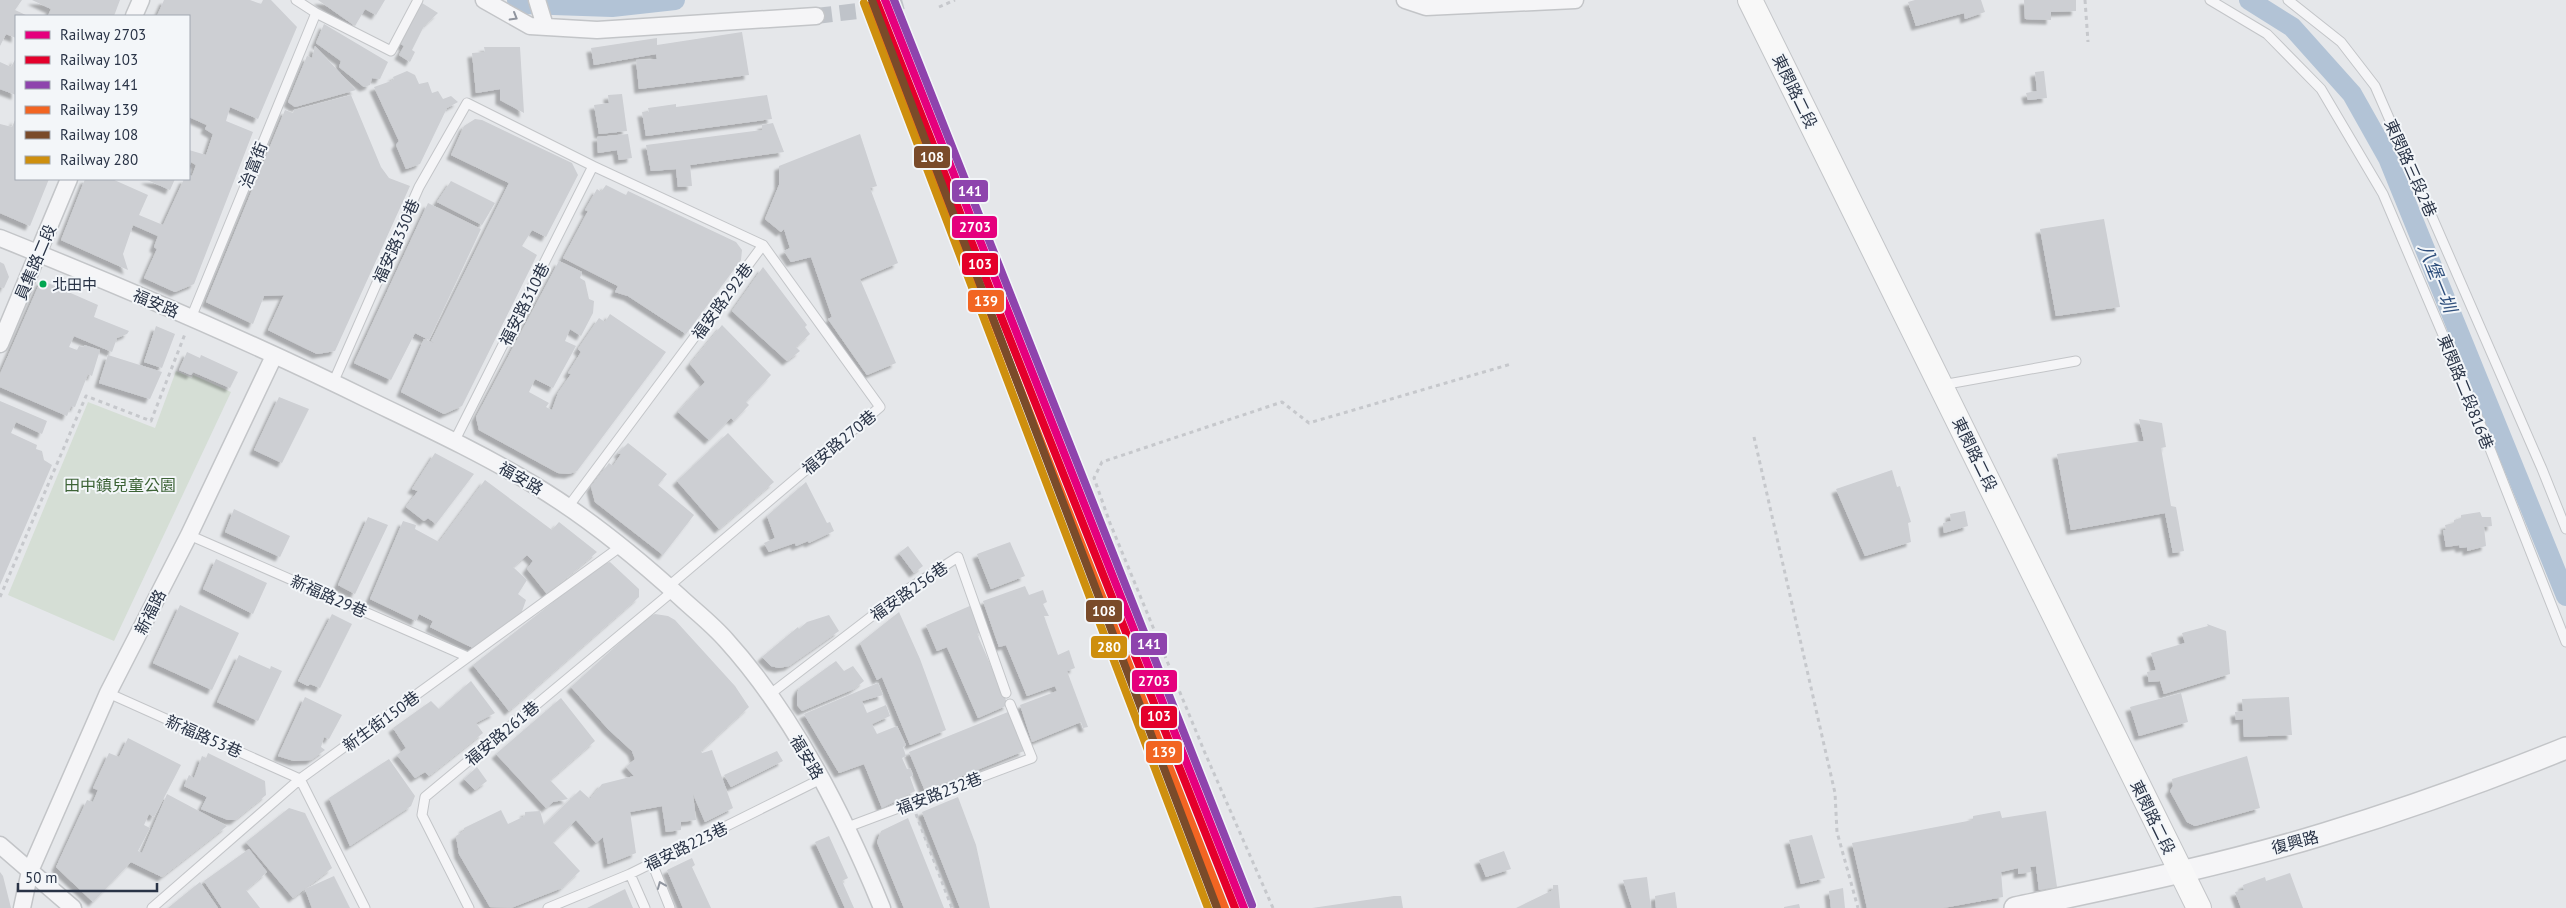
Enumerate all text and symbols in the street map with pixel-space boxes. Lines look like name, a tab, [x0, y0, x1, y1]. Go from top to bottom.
one-way arrow	[508, 10, 517, 20]
legend	[15, 15, 190, 180]
text: Railway 2703	[60, 25, 146, 44]
text: Railway 103	[60, 50, 138, 69]
street label: 東閔路二段	[1768, 51, 1822, 131]
text: Railway 141	[60, 75, 138, 94]
text: Railway 139	[60, 100, 138, 119]
street label: 東閔路三段2巷	[2381, 116, 2441, 220]
text: Railway 108	[60, 125, 138, 144]
street label: 治富街	[235, 139, 271, 191]
line badge: 108	[913, 145, 951, 169]
text: 108	[920, 148, 944, 166]
text: Railway 280	[60, 150, 138, 169]
line badge: 141	[951, 179, 989, 203]
text: 141	[958, 182, 982, 200]
street label: 福安路330巷	[369, 196, 423, 286]
line badge: 2703	[951, 215, 998, 239]
text: 2703	[959, 218, 991, 236]
street label: 員集路二段	[10, 221, 60, 303]
water label: 八堡一圳	[2413, 240, 2463, 318]
line badge: 103	[961, 252, 999, 276]
text: 103	[968, 255, 992, 273]
street label: 福安路310巷	[495, 259, 553, 349]
street label: 福安路292巷	[687, 259, 757, 343]
place label: 北田中	[52, 275, 97, 294]
marker: 北田中	[38, 279, 48, 289]
street label: 福安路	[130, 284, 182, 322]
line badge: 139	[967, 289, 1005, 313]
text: 139	[974, 292, 998, 310]
street label: 東閔路二段816巷	[2434, 332, 2498, 452]
street label: 福安路270巷	[798, 405, 880, 479]
street label: 東閔路二段	[1948, 414, 2002, 494]
street label: 福安路	[495, 457, 547, 499]
park label: 田中鎮兒童公園	[64, 475, 176, 495]
street label: 福安路256巷	[866, 557, 952, 625]
street label: 新福路29巷	[288, 570, 370, 622]
street label: 新福路	[130, 586, 170, 638]
line badge: 108	[1085, 599, 1123, 623]
text: 108	[1092, 602, 1116, 620]
line badge: 141	[1130, 632, 1168, 656]
line badge: 280	[1090, 635, 1128, 659]
text: 141	[1137, 635, 1161, 653]
text: 280	[1097, 638, 1121, 656]
line badge: 2703	[1131, 669, 1178, 693]
text: 2703	[1138, 672, 1170, 690]
street label: 新生街150巷	[339, 686, 423, 756]
street label: 福安路261巷	[461, 696, 543, 770]
line badge: 103	[1140, 705, 1178, 729]
text: 103	[1147, 707, 1171, 725]
street label: 新福路53巷	[163, 710, 245, 762]
street label: 福安路	[786, 731, 828, 783]
line badge: 139	[1145, 740, 1183, 764]
text: 139	[1152, 743, 1176, 761]
street label: 福安路232巷	[893, 768, 985, 818]
street label: 東閔路二段	[2126, 777, 2180, 857]
street label: 福安路223巷	[641, 817, 731, 875]
street label: 復興路	[2269, 826, 2321, 858]
scale bar	[18, 860, 156, 892]
text: 50 m	[25, 868, 58, 887]
one-way arrow	[657, 881, 667, 890]

